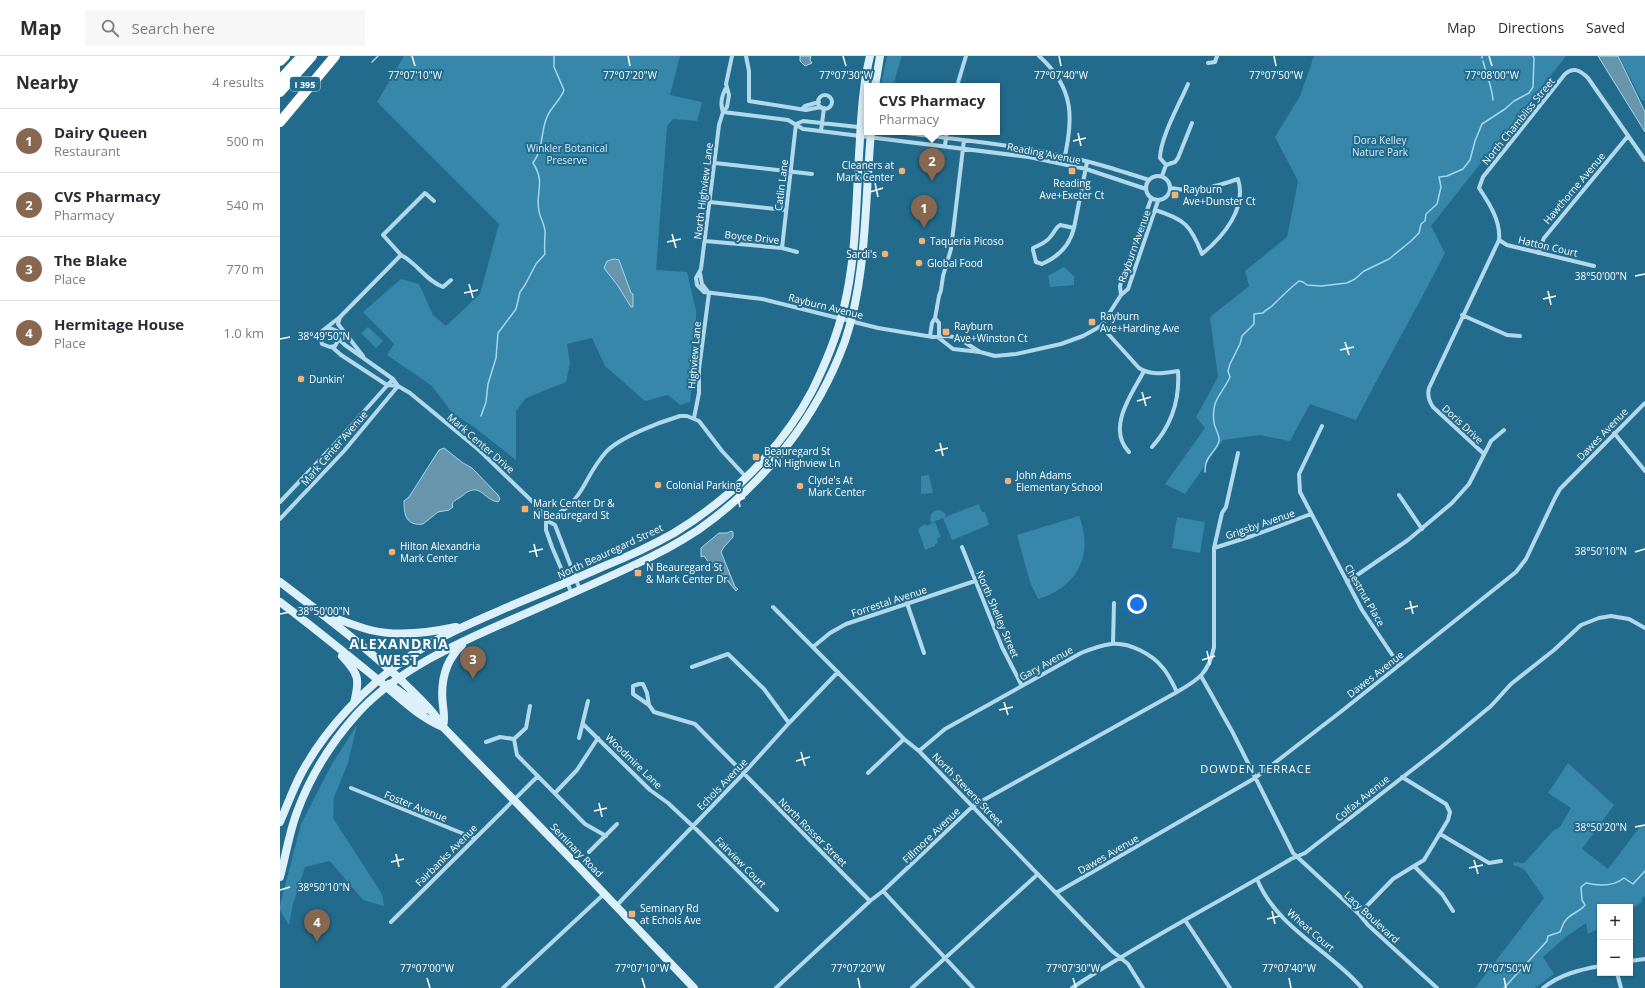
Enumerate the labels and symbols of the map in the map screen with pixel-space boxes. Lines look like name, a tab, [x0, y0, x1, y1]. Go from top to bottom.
text: 77°07'10"W	[388, 68, 443, 82]
text: 77°07'20"W	[603, 68, 658, 82]
text: 77°07'30"W	[819, 68, 874, 82]
text: 77°07'40"W	[1034, 68, 1089, 82]
text: 77°07'50"W	[1249, 68, 1304, 82]
text: 77°08'00"W	[1465, 68, 1520, 82]
street label: North Chambliss Street	[1478, 74, 1558, 168]
road number: I 395	[290, 77, 320, 91]
park label: Dora Kelley Nature Park	[1352, 133, 1409, 159]
street label: Reading Avenue	[1006, 139, 1083, 167]
park label: Winkler Botanical Preserve	[526, 141, 608, 167]
street label: North Highview Lane	[690, 141, 716, 240]
pin: 2	[919, 148, 945, 181]
street label: Hawthorne Avenue	[1540, 149, 1608, 227]
street label: Catlin Lane	[771, 158, 791, 212]
place label: Cleaners at Mark Center	[836, 158, 894, 184]
marker: Cleaners at Mark Center	[897, 166, 907, 176]
marker: Reading Ave+Exeter Ct	[1067, 166, 1077, 176]
place label: Reading Ave+Exeter Ct	[1040, 176, 1105, 202]
place label: Rayburn Ave+Dunster Ct	[1183, 182, 1256, 208]
marker: Rayburn Ave+Dunster Ct	[1170, 190, 1180, 200]
pin: 1	[911, 195, 937, 228]
street label: Rayburn Avenue	[1114, 207, 1154, 284]
street label: Boyce Drive	[724, 227, 780, 247]
street label: Hatton Court	[1517, 232, 1580, 260]
place label: Taqueria Picoso	[930, 234, 1004, 248]
marker: Taqueria Picoso	[917, 236, 927, 246]
place label: Sardi's	[846, 247, 877, 261]
marker: Sardi's	[880, 249, 890, 259]
place label: Global Food	[927, 256, 983, 270]
marker: Global Food	[914, 258, 924, 268]
text: 38°50'00"N	[1575, 269, 1627, 283]
street label: Rayburn Avenue	[787, 290, 865, 322]
place label: Rayburn Ave+Harding Ave	[1100, 309, 1180, 335]
marker: Rayburn Ave+Harding Ave	[1087, 317, 1097, 327]
place label: Rayburn Ave+Winston Ct	[954, 319, 1028, 345]
street label: Highview Lane	[684, 320, 704, 389]
marker: Rayburn Ave+Winston Ct	[941, 327, 951, 337]
text: 38°49'50"N	[298, 329, 350, 343]
place label: Dunkin'	[309, 372, 345, 386]
marker: Dunkin'	[296, 374, 306, 384]
street label: Doris Drive	[1439, 401, 1487, 447]
street label: Dawes Avenue	[1573, 404, 1631, 463]
street label: Mark Center Avenue	[297, 407, 371, 489]
street label: Mark Center Drive	[444, 410, 518, 476]
place label: Beauregard St & N Highview Ln	[764, 444, 840, 470]
marker: Beauregard St & N Highview Ln	[751, 452, 761, 462]
place label: John Adams Elementary School	[1015, 468, 1102, 494]
place label: Clyde's At Mark Center	[808, 473, 866, 499]
marker: John Adams Elementary School	[1003, 476, 1013, 486]
place label: Colonial Parking	[666, 478, 742, 492]
marker: Colonial Parking	[653, 480, 663, 490]
marker: Clyde's At Mark Center	[795, 481, 805, 491]
place label: Mark Center Dr & N Beauregard St	[533, 496, 615, 522]
marker: Mark Center Dr & N Beauregard St	[520, 504, 530, 514]
street label: Grigsby Avenue	[1223, 505, 1297, 542]
street label: North Beauregard Street	[555, 520, 666, 582]
place label: Hilton Alexandria Mark Center	[400, 539, 480, 565]
text: 38°50'10"N	[1575, 544, 1627, 558]
marker: Hilton Alexandria Mark Center	[387, 547, 397, 557]
place label: N Beauregard St & Mark Center Dr	[646, 560, 728, 586]
street label: Chestnut Place	[1342, 561, 1389, 629]
marker: N Beauregard St & Mark Center Dr	[633, 568, 643, 578]
street label: North Shelley Street	[973, 568, 1023, 660]
street label: Forrestal Avenue	[849, 582, 929, 620]
your location	[1127, 594, 1147, 614]
text: 38°50'00"N	[298, 604, 350, 618]
district label: ALEXANDRIA WEST	[349, 634, 449, 669]
street label: Gary Avenue	[1017, 642, 1076, 684]
pin: 3	[460, 646, 486, 679]
street label: Dawes Avenue	[1344, 647, 1407, 701]
street label: Woodmire Lane	[603, 730, 666, 792]
street label: North Stevens Street	[929, 749, 1007, 829]
street label: Echols Avenue	[694, 755, 751, 813]
district label: DOWDEN TERRACE	[1200, 761, 1312, 776]
street label: Colfax Avenue	[1332, 771, 1393, 824]
street label: Foster Avenue	[382, 787, 450, 825]
street label: North Rosser Street	[776, 795, 851, 870]
street label: Fillmore Avenue	[899, 804, 963, 866]
street label: Seminary Road	[548, 820, 606, 880]
text: 38°50'20"N	[1575, 820, 1627, 834]
street label: Fairbanks Avenue	[412, 821, 480, 889]
street label: Dawes Avenue	[1075, 831, 1141, 877]
street label: Fairview Court	[712, 833, 770, 891]
text: 38°50'10"N	[298, 880, 350, 894]
street label: Lacy Boulevard	[1341, 888, 1403, 946]
place label: Seminary Rd at Echols Ave	[640, 901, 701, 927]
street label: Wheat Court	[1284, 905, 1338, 955]
pin: 4	[304, 909, 330, 942]
marker: Seminary Rd at Echols Ave	[627, 909, 637, 919]
text: 77°07'00"W	[400, 961, 455, 975]
text: 77°07'10"W	[615, 961, 670, 975]
text: 77°07'20"W	[831, 961, 886, 975]
text: 77°07'30"W	[1046, 961, 1101, 975]
text: 77°07'40"W	[1262, 961, 1317, 975]
text: 77°07'50"W	[1477, 961, 1532, 975]

